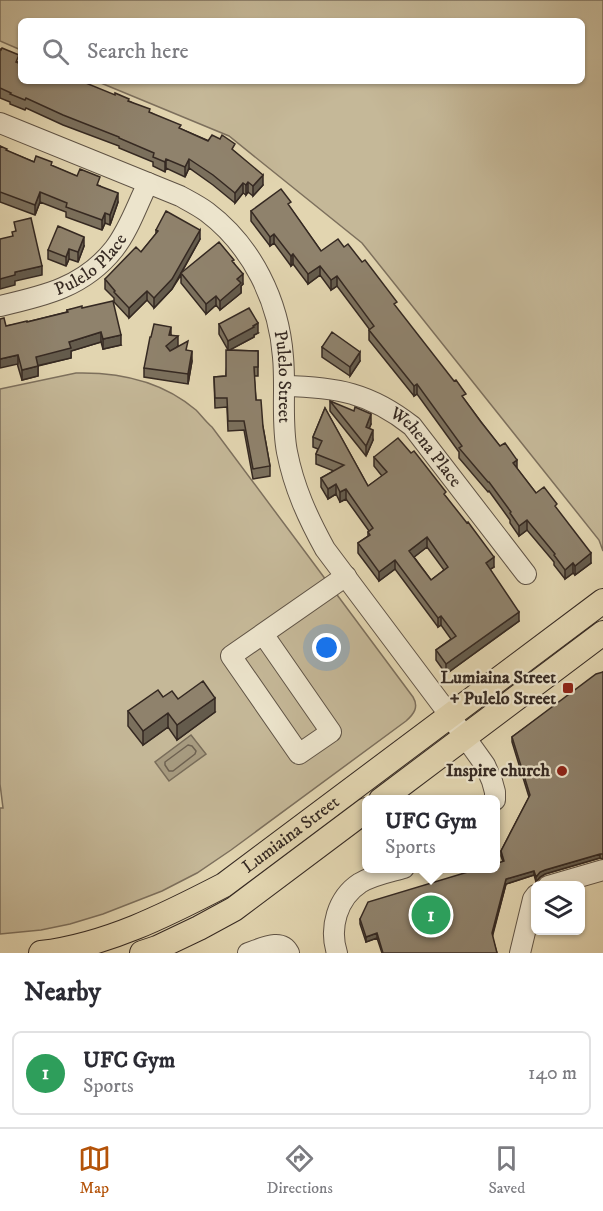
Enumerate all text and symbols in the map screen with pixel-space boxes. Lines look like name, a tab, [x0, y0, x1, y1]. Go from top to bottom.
search box	[18, 18, 585, 84]
icon: search	[39, 35, 72, 68]
text: Search here	[87, 38, 189, 65]
street label: Pulelo Place	[51, 230, 132, 301]
street label: Pulelo Street	[269, 329, 295, 424]
street label: Wehena Place	[385, 402, 466, 492]
your location	[312, 633, 341, 662]
place label: Lumiaina Street + Pulelo Street	[440, 667, 556, 710]
marker: Lumiaina Street + Pulelo Street	[561, 681, 575, 695]
place label: Inspire church	[446, 760, 551, 782]
marker: Inspire church	[555, 764, 569, 778]
street label: Lumiaina Street	[238, 791, 344, 878]
popup	[362, 795, 500, 873]
text: UFC Gym	[385, 808, 477, 835]
text: Sports	[385, 835, 436, 860]
map controls	[531, 881, 585, 935]
button: layers	[531, 881, 585, 935]
pin: 1	[412, 892, 450, 938]
text: Nearby	[24, 976, 101, 1009]
text: UFC Gym	[83, 1047, 175, 1074]
text: 1	[42, 1061, 49, 1086]
text: 140 m	[528, 1061, 577, 1086]
text: Sports	[83, 1074, 134, 1099]
tab: Map	[78, 1142, 111, 1198]
tab: Directions	[266, 1142, 333, 1198]
tab: Saved	[488, 1142, 525, 1198]

